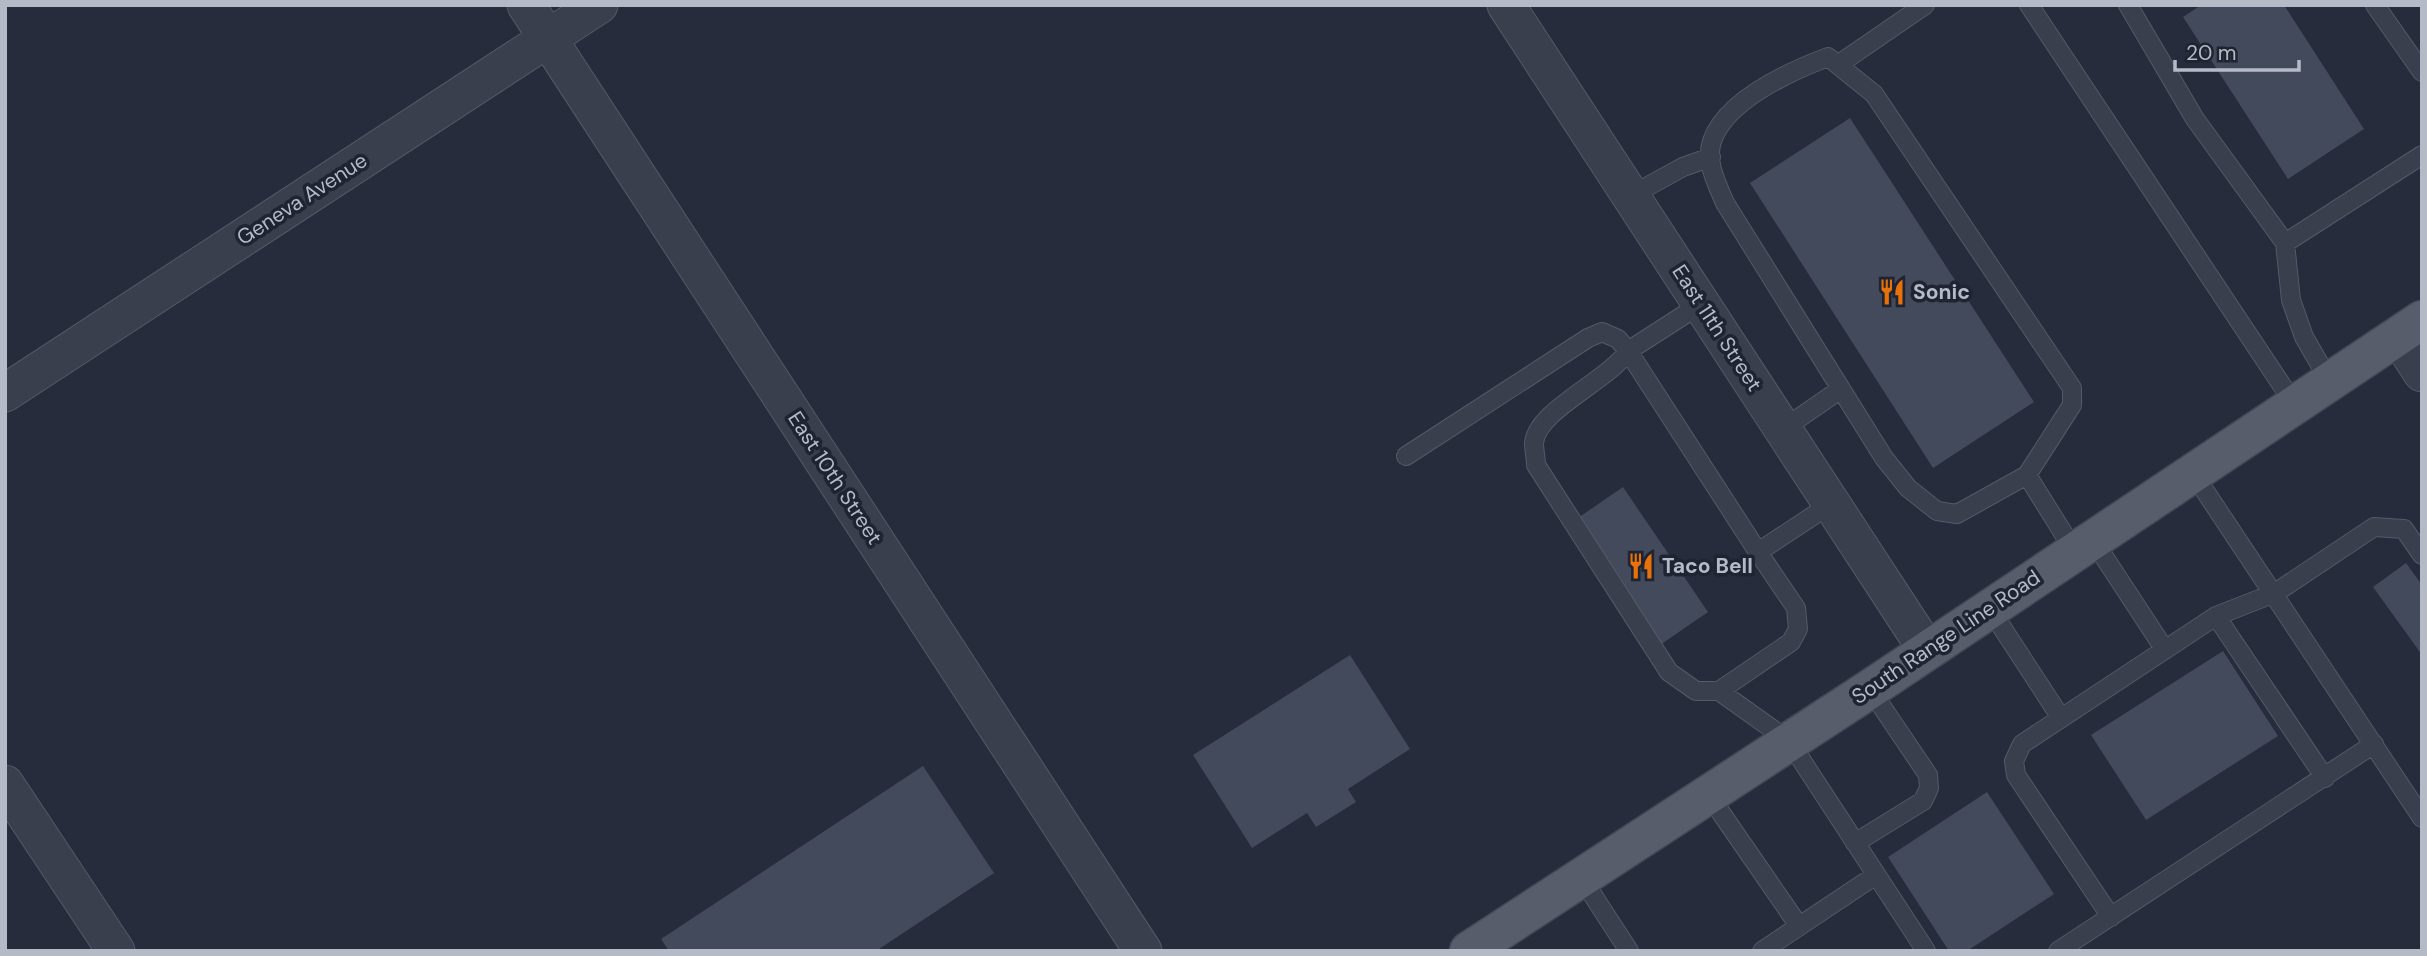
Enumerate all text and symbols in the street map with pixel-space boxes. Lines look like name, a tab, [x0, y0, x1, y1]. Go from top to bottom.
scale bar	[2175, 28, 2299, 72]
text: 20 m	[2186, 39, 2237, 67]
street label: Geneva Avenue	[231, 146, 373, 252]
street label: East 11th Street	[1666, 259, 1768, 397]
restaurant icon: Sonic	[1877, 277, 1907, 307]
place label: Sonic	[1913, 278, 1970, 306]
street label: East 10th Street	[781, 406, 889, 550]
restaurant icon: Taco Bell	[1626, 551, 1656, 581]
place label: Taco Bell	[1662, 552, 1753, 580]
street label: South Range Line Road	[1846, 563, 2046, 711]

